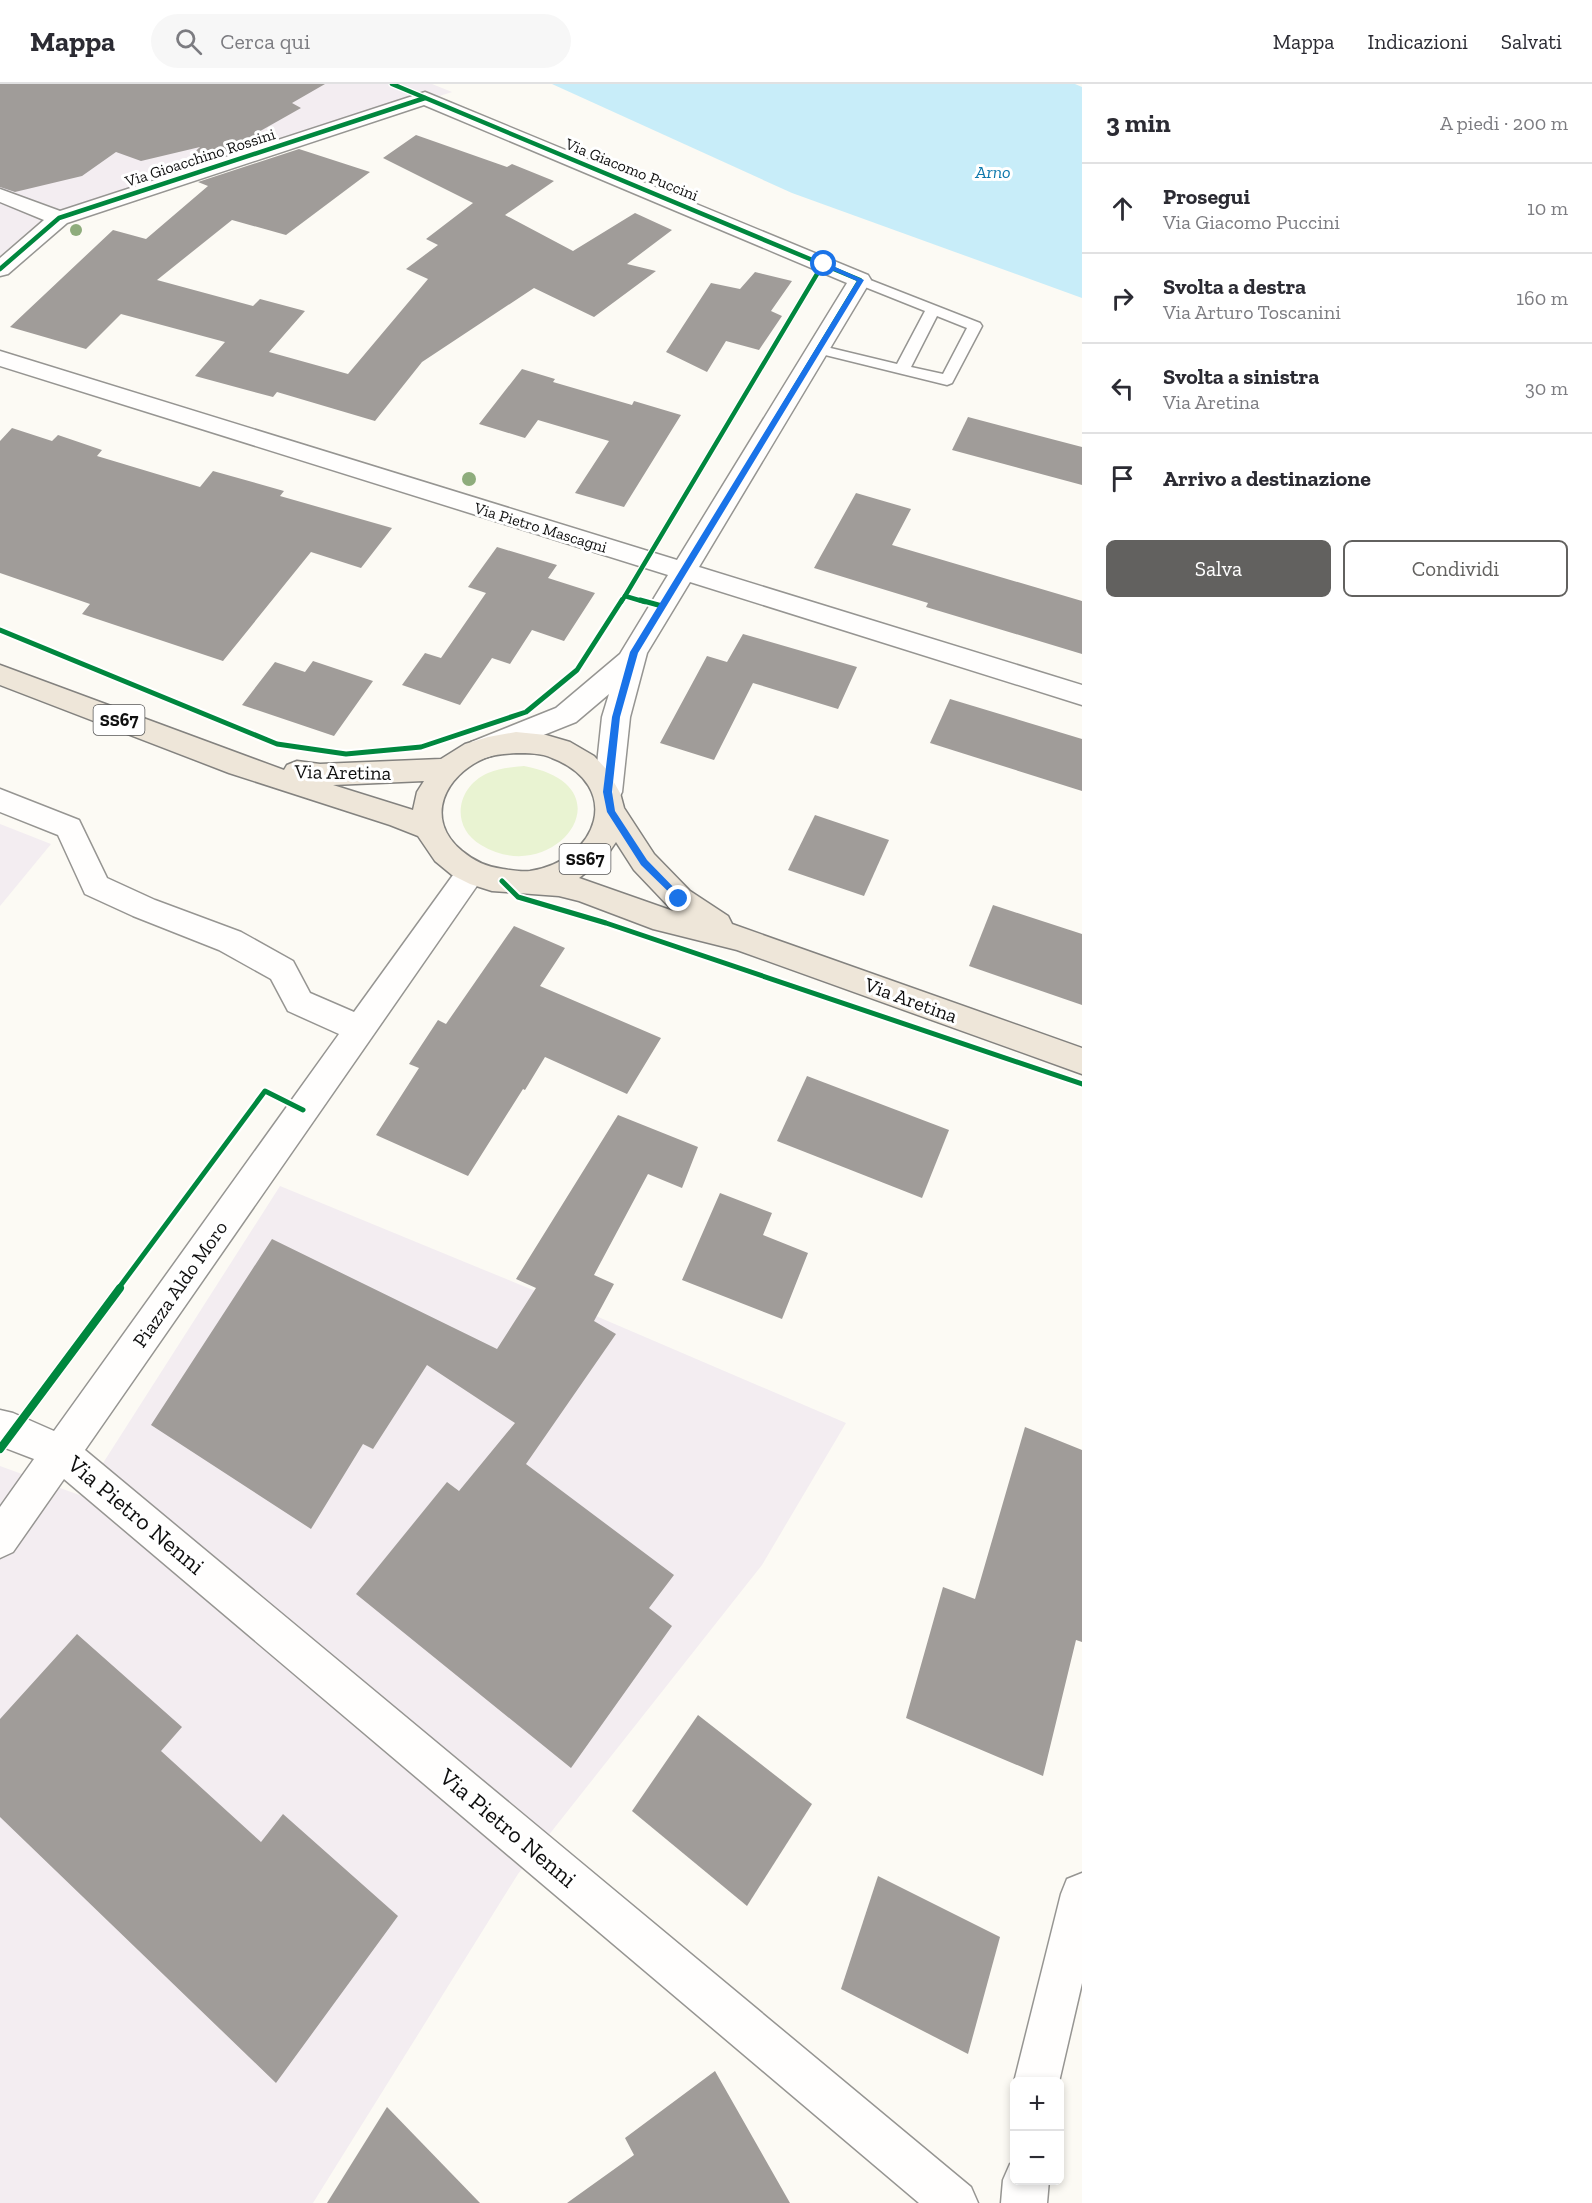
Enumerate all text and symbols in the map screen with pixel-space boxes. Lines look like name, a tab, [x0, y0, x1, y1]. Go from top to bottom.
search box	[151, 14, 571, 68]
text: Mappa	[30, 25, 115, 58]
icon: search	[172, 25, 205, 58]
text: Cerca qui	[220, 28, 310, 55]
text: Mappa	[1273, 29, 1334, 54]
text: Indicazioni	[1367, 29, 1468, 54]
text: Salvati	[1501, 29, 1562, 54]
text: 3 min	[1106, 107, 1171, 139]
text: A piedi · 200 m	[1440, 111, 1568, 135]
street label: Via Gioacchino Rossini	[122, 124, 278, 191]
street label: Via Giacomo Puccini	[562, 134, 701, 205]
water label: Arno	[974, 161, 1011, 183]
text: Prosegui	[1163, 183, 1250, 210]
icon: ahead	[1106, 192, 1139, 225]
text: 10 m	[1527, 196, 1568, 220]
text: Via Giacomo Puccini	[1163, 210, 1340, 234]
route start	[810, 250, 836, 276]
text: Svolta a destra	[1163, 273, 1306, 300]
icon: right	[1106, 282, 1139, 315]
text: 160 m	[1516, 286, 1568, 310]
text: Via Arturo Toscanini	[1163, 300, 1341, 324]
text: Svolta a sinistra	[1163, 363, 1319, 390]
icon: left	[1106, 372, 1139, 405]
text: 30 m	[1525, 376, 1568, 400]
text: Via Aretina	[1163, 390, 1260, 414]
icon: arrive	[1106, 462, 1139, 495]
text: Arrivo a destinazione	[1163, 465, 1371, 492]
street label: Via Pietro Mascagni	[471, 498, 610, 557]
button: Salva	[1106, 540, 1331, 597]
button: Condividi	[1343, 540, 1568, 597]
road number: SS67	[94, 705, 144, 735]
street label: Via Aretina	[293, 759, 392, 785]
road number: SS67	[560, 844, 610, 874]
route end	[665, 885, 691, 911]
street label: Via Aretina	[861, 972, 961, 1028]
street label: Piazza Aldo Moro	[127, 1216, 233, 1352]
street label: Via Pietro Nenni	[61, 1448, 211, 1581]
street label: Via Pietro Nenni	[433, 1761, 583, 1894]
map controls	[1010, 2077, 1064, 2185]
button: +	[1010, 2077, 1064, 2131]
button: −	[1010, 2131, 1064, 2185]

